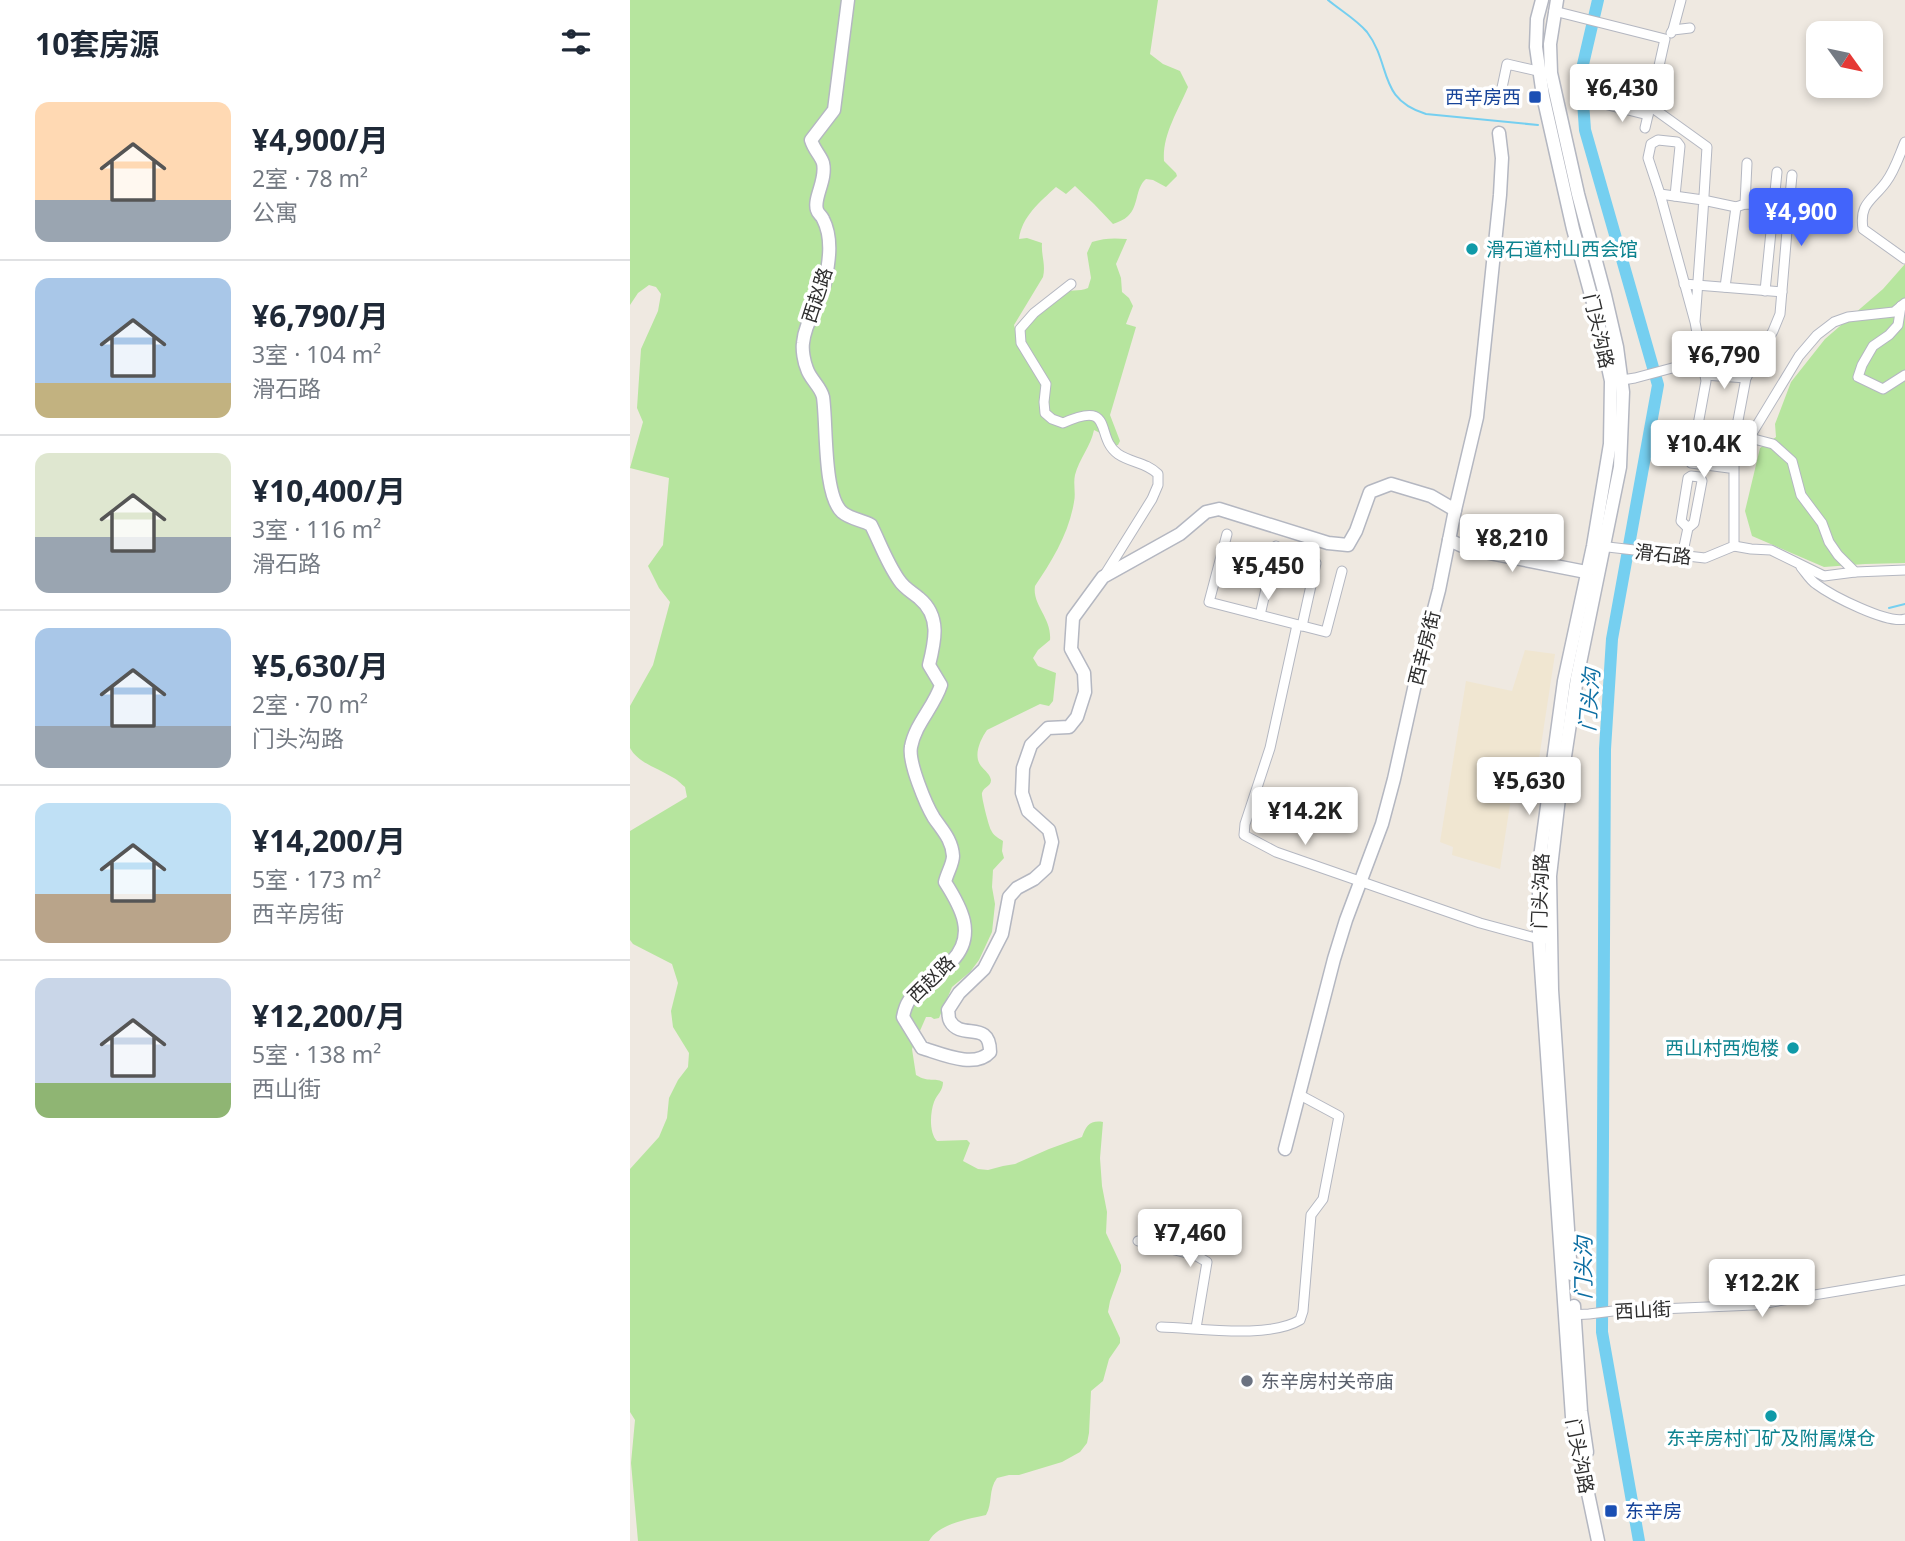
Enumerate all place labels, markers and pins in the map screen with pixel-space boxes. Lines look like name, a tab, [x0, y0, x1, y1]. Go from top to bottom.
pin: ¥6,430	[1565, 64, 1679, 124]
place label: 西辛房西	[1445, 84, 1521, 110]
marker: 西辛房西	[1527, 89, 1543, 105]
pin: ¥4,900	[1744, 188, 1858, 248]
place label: 滑石道村山西会馆	[1486, 236, 1638, 262]
marker: 滑石道村山西会馆	[1464, 241, 1480, 257]
pin: ¥6,790	[1667, 332, 1781, 391]
pin: ¥10.4K	[1647, 420, 1761, 480]
pin: ¥8,210	[1455, 514, 1569, 574]
pin: ¥5,450	[1211, 542, 1325, 602]
pin: ¥5,630	[1472, 758, 1586, 817]
pin: ¥14.2K	[1248, 788, 1362, 847]
place label: 西山村西炮楼	[1665, 1035, 1779, 1061]
marker: 西山村西炮楼	[1785, 1040, 1801, 1056]
pin: ¥7,460	[1133, 1210, 1247, 1269]
pin: ¥12.2K	[1705, 1260, 1819, 1319]
place label: 东辛房村关帝庙	[1261, 1368, 1394, 1394]
marker: 东辛房村关帝庙	[1239, 1373, 1255, 1389]
marker: 东辛房村门矿及附属煤仓	[1763, 1408, 1779, 1424]
place label: 东辛房村门矿及附属煤仓	[1666, 1425, 1876, 1451]
place label: 东辛房	[1625, 1498, 1682, 1524]
marker: 东辛房	[1603, 1503, 1619, 1519]

